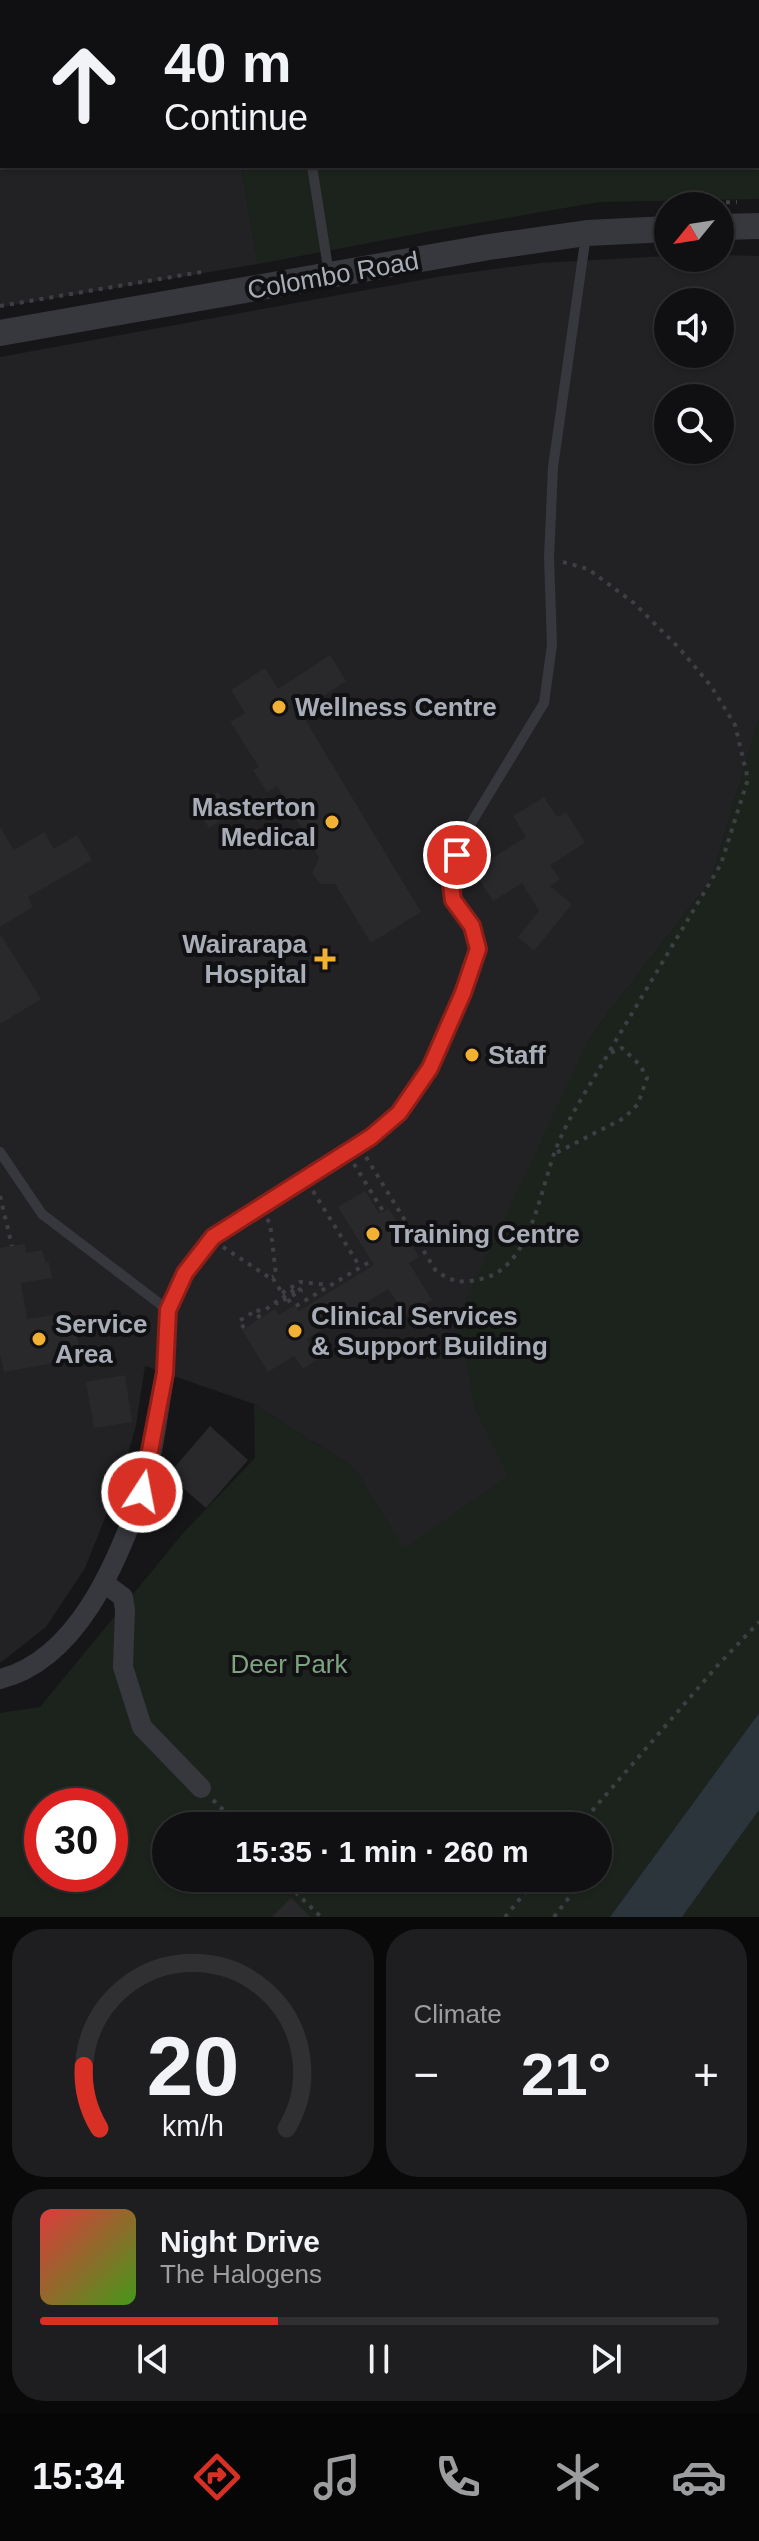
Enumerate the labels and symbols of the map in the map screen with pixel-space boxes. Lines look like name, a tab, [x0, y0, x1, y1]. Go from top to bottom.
north arrow	[654, 192, 734, 272]
street label: Colombo Road	[245, 245, 421, 305]
place label: Wellness Centre	[295, 692, 497, 722]
marker: Wellness Centre	[270, 698, 288, 716]
place label: Masterton Medical	[192, 792, 316, 852]
marker: Masterton Medical	[323, 813, 341, 831]
pin	[423, 821, 491, 889]
place label: Wairarapa Hospital	[182, 929, 308, 989]
marker: Wairarapa Hospital	[314, 948, 336, 970]
place label: Staff	[488, 1040, 546, 1070]
marker: Staff	[463, 1046, 481, 1064]
place label: Training Centre	[389, 1219, 580, 1249]
marker: Training Centre	[364, 1225, 382, 1243]
place label: Clinical Services & Support Building	[311, 1301, 548, 1361]
place label: Service Area	[55, 1309, 148, 1369]
marker: Clinical Services & Support Building	[286, 1322, 304, 1340]
marker: Service Area	[30, 1330, 48, 1348]
position arrow	[100, 1450, 184, 1534]
park label: Deer Park	[230, 1649, 349, 1679]
speed limit sign: 30	[24, 1788, 128, 1892]

